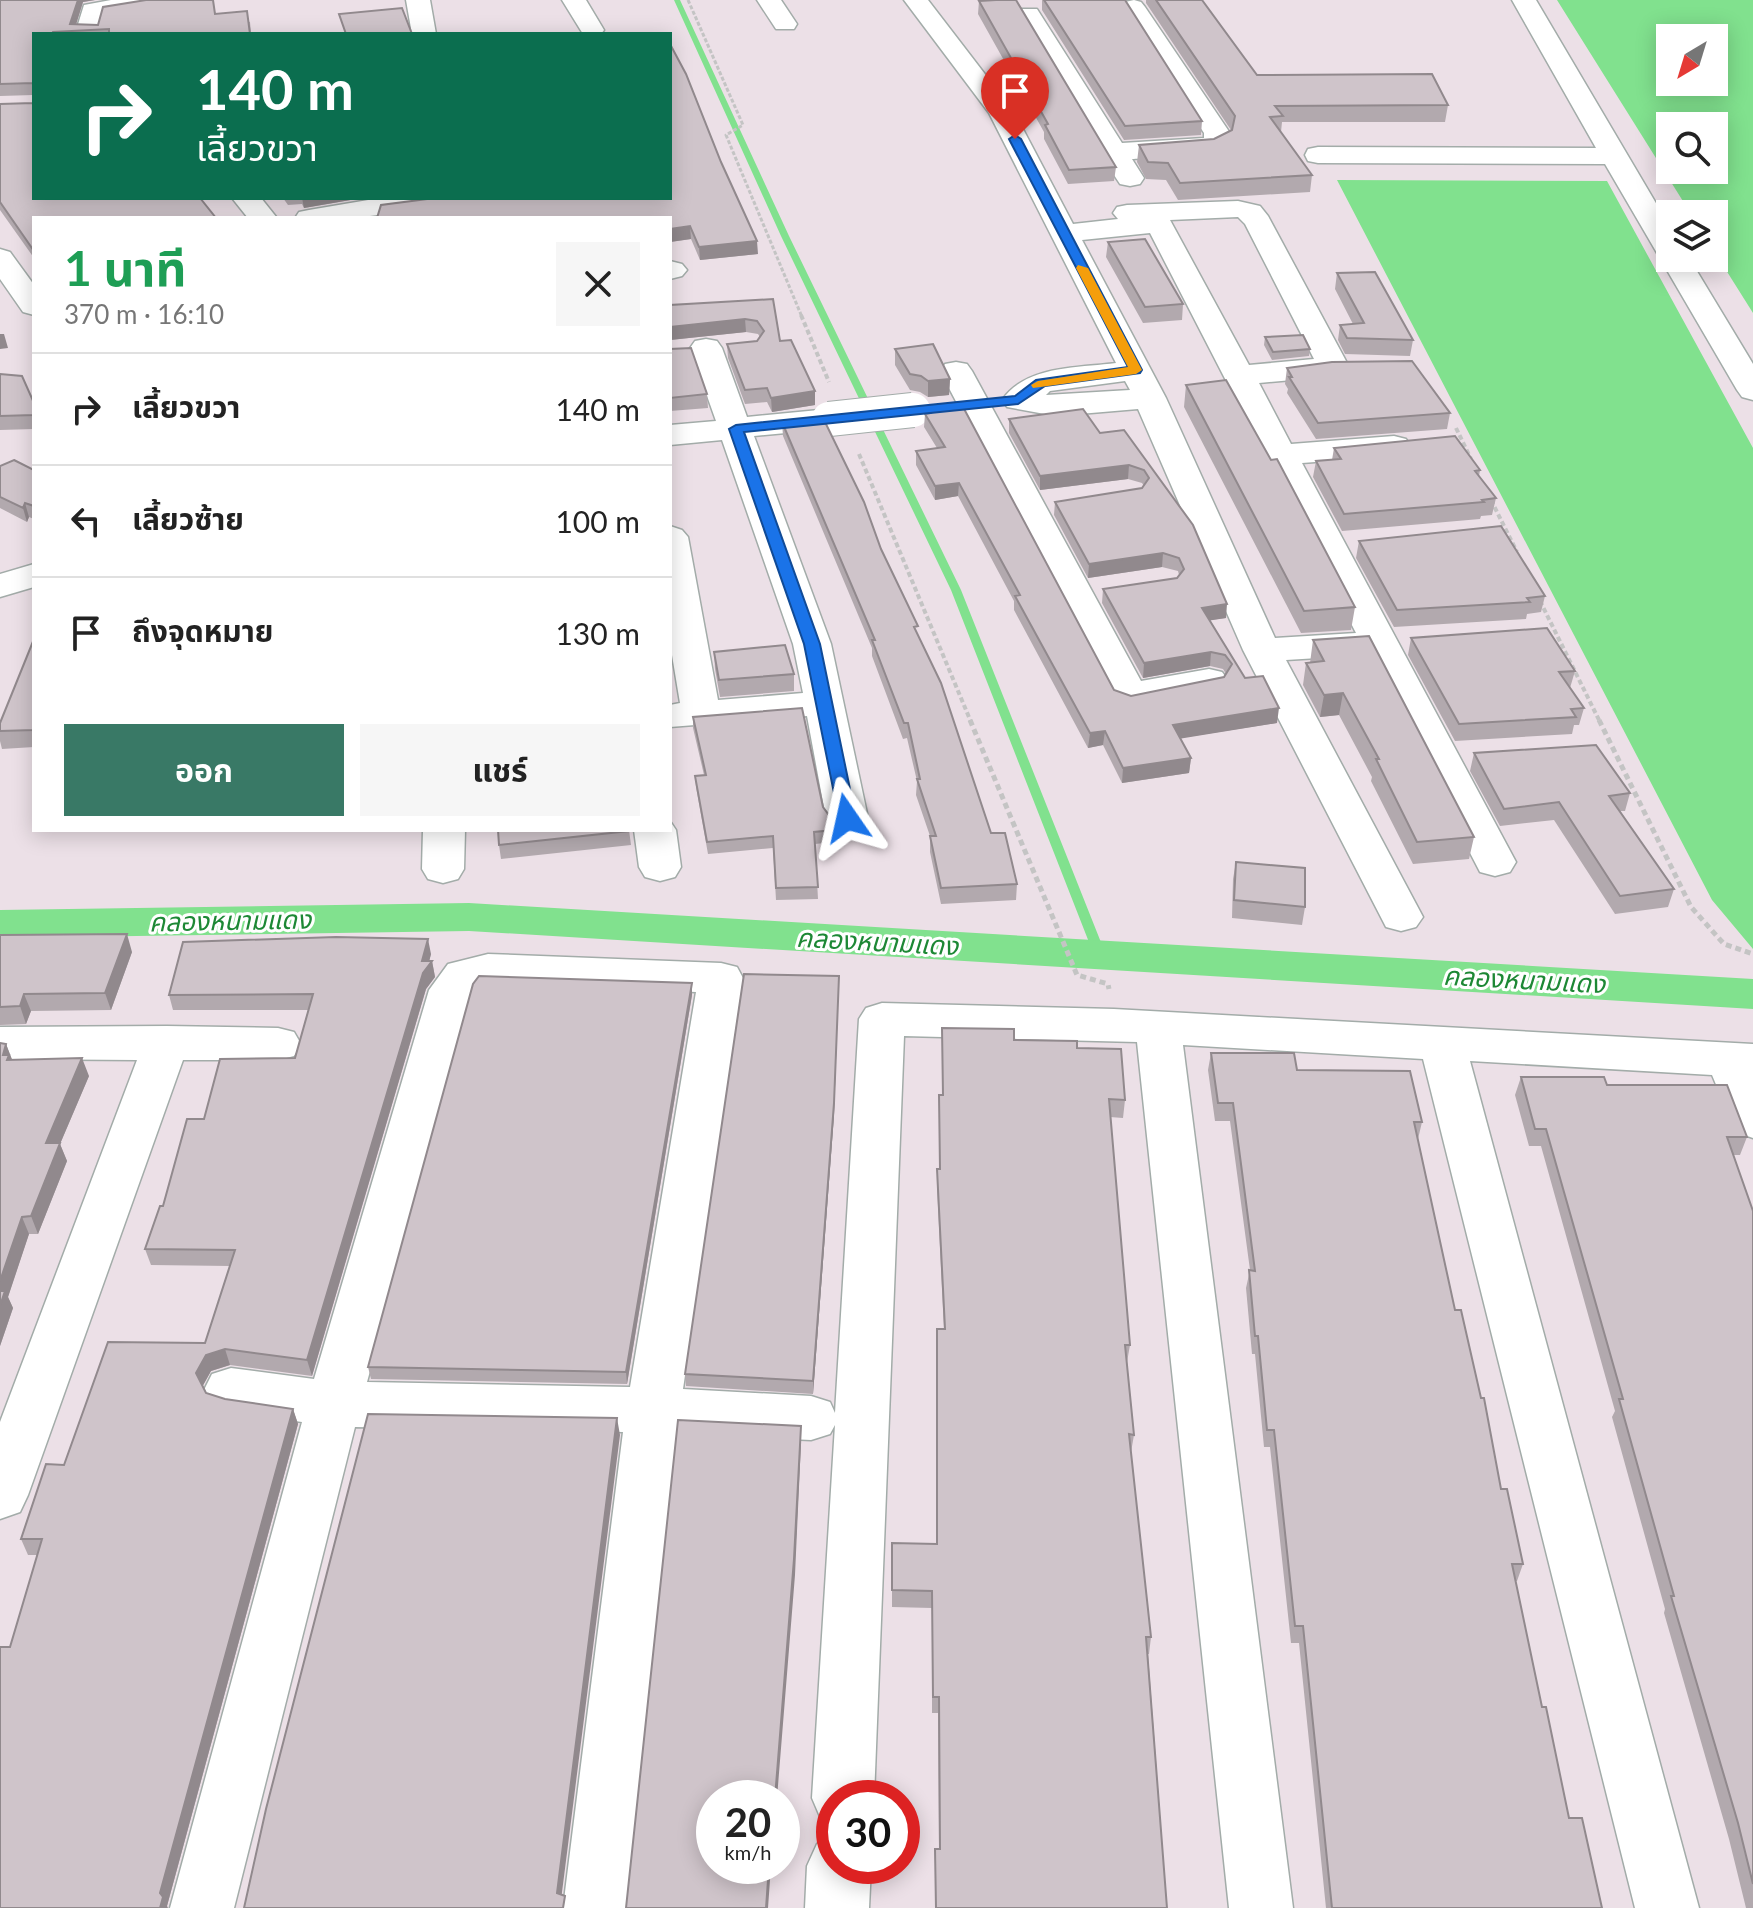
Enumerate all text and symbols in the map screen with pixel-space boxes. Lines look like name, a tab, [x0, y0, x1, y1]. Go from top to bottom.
north arrow	[1656, 24, 1728, 96]
map controls	[1656, 24, 1728, 272]
text: 140 m	[196, 55, 354, 122]
pin	[981, 57, 1049, 139]
icon: right	[64, 64, 168, 168]
icon: arrive	[993, 69, 1037, 113]
button: search	[1656, 112, 1728, 184]
text: เลี้ยวขวา	[196, 125, 318, 169]
button: layers	[1656, 200, 1728, 272]
text: 1 นาที	[64, 239, 186, 296]
button: close	[556, 242, 640, 326]
text: 370 m · 16:10	[64, 298, 224, 330]
icon: right	[64, 387, 108, 431]
text: เลี้ยวขวา	[132, 388, 240, 424]
text: 140 m	[555, 391, 640, 427]
icon: left	[64, 499, 108, 543]
text: เลี้ยวซ้าย	[132, 500, 244, 536]
text: 100 m	[555, 503, 640, 539]
icon: arrive	[64, 611, 108, 655]
text: ถึงจุดหมาย	[132, 612, 273, 648]
text: 130 m	[555, 615, 640, 651]
button: ออก	[64, 724, 344, 816]
button: แชร์	[360, 724, 640, 816]
position arrow	[805, 776, 889, 860]
water label: คลองหนามแดง	[149, 903, 312, 937]
water label: คลองหนามแดง	[795, 921, 960, 961]
water label: คลองหนามแดง	[1442, 959, 1607, 999]
speed limit sign: 30	[816, 1780, 920, 1884]
text: 20	[725, 1798, 771, 1846]
text: km/h	[725, 1840, 771, 1864]

